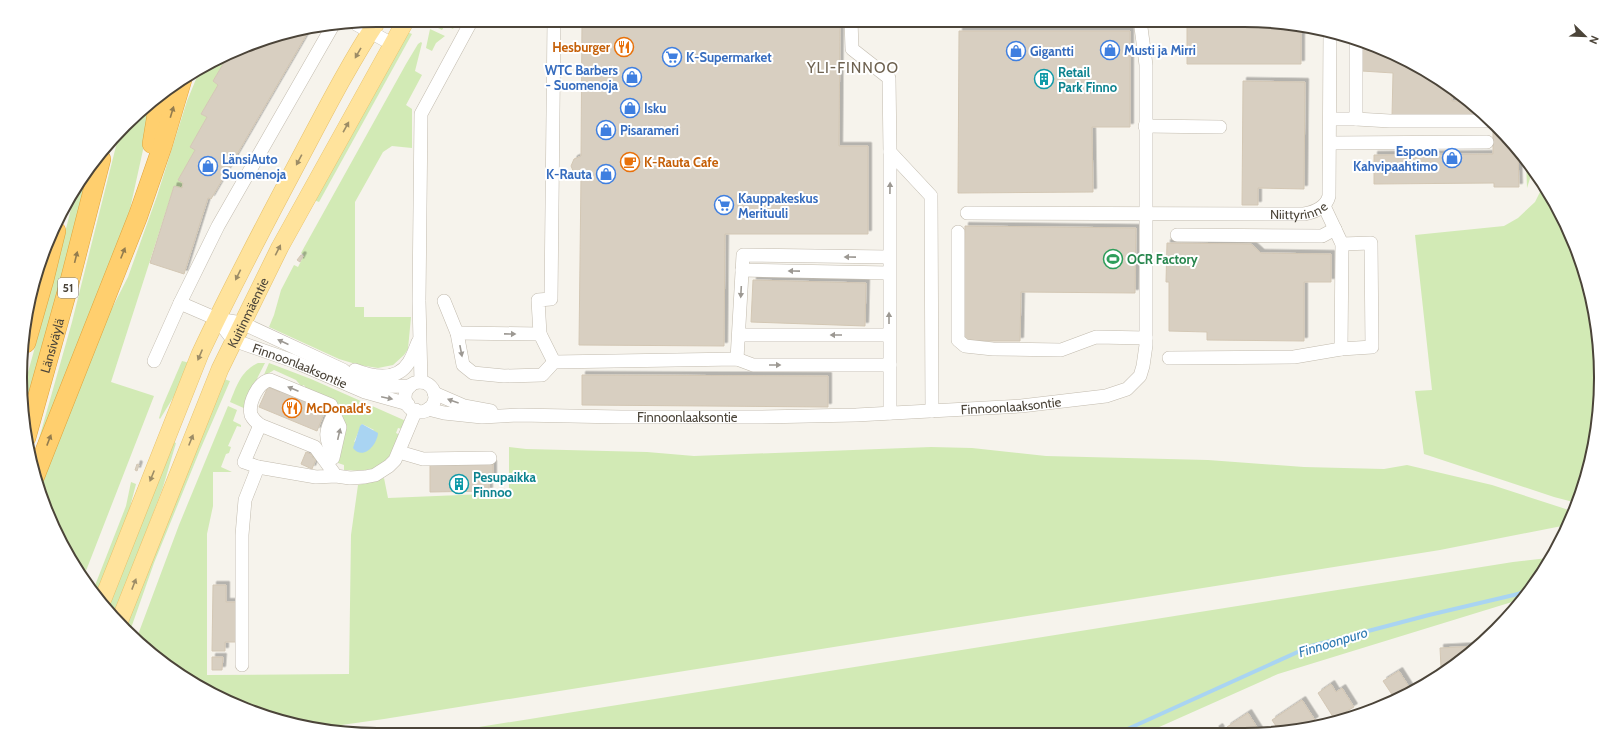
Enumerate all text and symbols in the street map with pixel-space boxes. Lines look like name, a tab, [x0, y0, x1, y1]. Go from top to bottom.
north arrow	[1565, 16, 1605, 56]
text: N	[1586, 34, 1602, 46]
restaurant icon: Hesburger	[613, 36, 635, 58]
place label: Hesburger	[552, 39, 611, 55]
shop icon: Musti ja Mirri	[1099, 39, 1121, 61]
shop icon: Gigantti	[1005, 40, 1027, 62]
place label: Musti ja Mirri	[1124, 42, 1196, 58]
place label: Gigantti	[1030, 43, 1074, 59]
supermarket icon: K-Supermarket	[661, 46, 683, 68]
one-way arrow	[355, 48, 362, 59]
place label: K-Supermarket	[686, 49, 772, 65]
district label: YLI-FINNOO	[806, 59, 899, 77]
place label: WTC Barbers - Suomenoja	[545, 62, 619, 93]
place label: Retail Park Finno	[1058, 64, 1118, 95]
shop icon: WTC Barbers - Suomenoja	[621, 66, 643, 88]
building icon: Retail Park Finno	[1033, 68, 1055, 90]
shop icon: Isku	[619, 97, 641, 119]
place label: Isku	[644, 100, 667, 116]
one-way arrow	[169, 106, 175, 118]
shop icon: Pisarameri	[595, 119, 617, 141]
one-way arrow	[343, 121, 349, 133]
place label: Pisarameri	[620, 122, 679, 138]
place label: Espoon Kahvipaahtimo	[1353, 143, 1439, 174]
shop icon: Espoon Kahvipaahtimo	[1441, 147, 1463, 169]
place label: LänsiAuto Suomenoja	[222, 151, 287, 182]
cafe icon: K-Rauta Cafe	[619, 151, 641, 173]
place label: K-Rauta Cafe	[644, 154, 719, 170]
shop icon: LänsiAuto Suomenoja	[197, 155, 219, 177]
one-way arrow	[295, 155, 302, 166]
shop icon: K-Rauta	[595, 163, 617, 185]
place label: K-Rauta	[546, 166, 593, 182]
one-way arrow	[886, 182, 893, 194]
place label: Kauppakeskus Merituuli	[738, 190, 819, 221]
supermarket icon: Kauppakeskus Merituuli	[713, 194, 735, 216]
street label: Niittyrinne	[1270, 198, 1331, 222]
one-way arrow	[275, 245, 281, 256]
one-way arrow	[120, 248, 126, 259]
sports icon: OCR Factory	[1102, 248, 1124, 270]
one-way arrow	[73, 251, 79, 263]
place label: OCR Factory	[1127, 251, 1198, 267]
one-way arrow	[843, 254, 856, 260]
one-way arrow	[787, 268, 800, 274]
one-way arrow	[235, 270, 241, 281]
street label: Kuitinmäentie	[224, 275, 272, 350]
road number: 51	[58, 278, 78, 298]
one-way arrow	[738, 286, 744, 299]
one-way arrow	[886, 311, 892, 324]
street label: Länsiväylä	[37, 316, 67, 375]
one-way arrow	[504, 331, 517, 337]
one-way arrow	[829, 332, 842, 338]
street label: Finnoonlaaksontie	[250, 339, 350, 392]
one-way arrow	[277, 339, 288, 345]
one-way arrow	[458, 345, 464, 357]
one-way arrow	[197, 349, 203, 361]
one-way arrow	[769, 362, 782, 368]
one-way arrow	[287, 386, 299, 393]
street label: Finnoonlaaksontie	[960, 393, 1062, 417]
one-way arrow	[381, 395, 393, 401]
restaurant icon: McDonald's	[281, 397, 303, 419]
one-way arrow	[447, 398, 459, 404]
place label: McDonald's	[306, 400, 372, 416]
street label: Finnoonlaaksontie	[637, 409, 738, 425]
one-way arrow	[336, 427, 342, 440]
one-way arrow	[47, 433, 53, 445]
one-way arrow	[189, 433, 195, 445]
place label: Pesupaikka Finnoo	[473, 469, 537, 500]
one-way arrow	[148, 470, 154, 482]
building icon: Pesupaikka Finnoo	[448, 473, 470, 495]
one-way arrow	[132, 577, 138, 589]
water label: Finnoonpuro	[1296, 623, 1370, 661]

